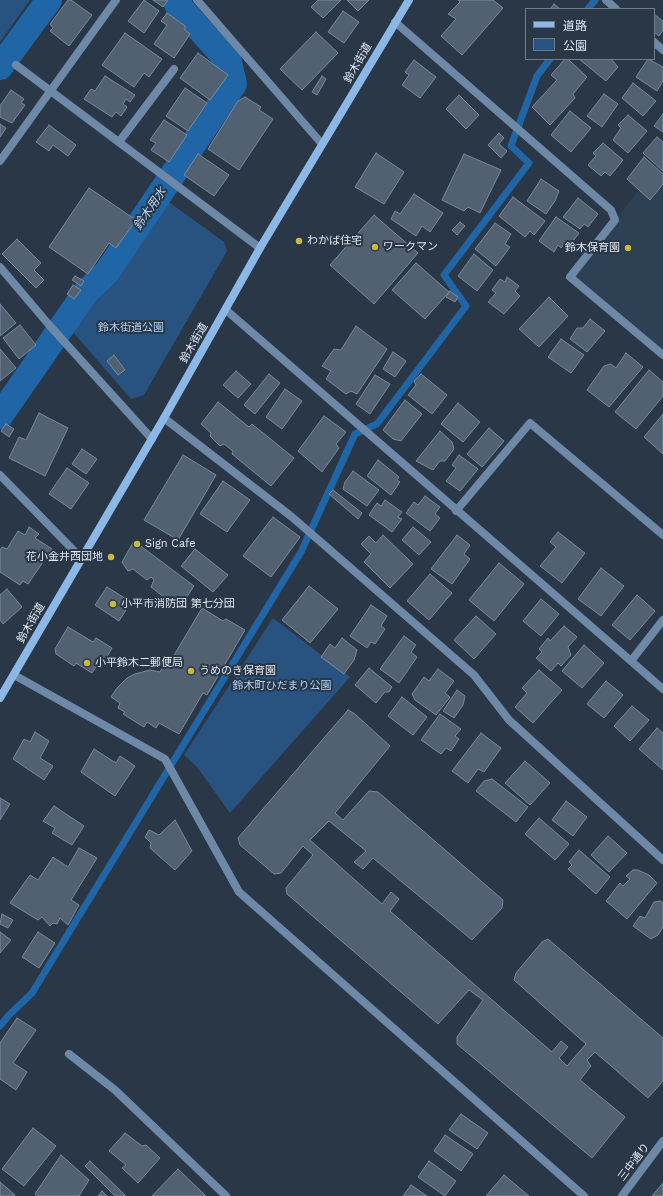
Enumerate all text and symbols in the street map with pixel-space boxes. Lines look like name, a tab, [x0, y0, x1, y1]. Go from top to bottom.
legend	[525, 8, 655, 60]
text: 道路	[563, 19, 587, 33]
text: 公園	[563, 39, 587, 53]
street label: 鈴木街道	[341, 41, 375, 85]
water label: 鈴木用水	[131, 185, 169, 233]
place label: わかば住宅	[307, 234, 362, 248]
marker: わかば住宅	[294, 236, 304, 246]
place label: ワークマン	[383, 240, 438, 254]
place label: 鈴木保育園	[565, 241, 620, 255]
marker: ワークマン	[370, 242, 380, 252]
marker: 鈴木保育園	[623, 243, 633, 253]
park label: 鈴木街道公園	[98, 321, 164, 335]
street label: 鈴木街道	[177, 321, 211, 365]
place label: Sign Cafe	[145, 537, 196, 551]
marker: Sign Cafe	[132, 539, 142, 549]
place label: 花小金井西団地	[26, 550, 103, 564]
marker: 花小金井西団地	[106, 552, 116, 562]
place label: 小平市消防団 第七分団	[121, 597, 235, 611]
marker: 小平市消防団 第七分団	[108, 599, 118, 609]
street label: 鈴木街道	[14, 601, 48, 645]
place label: 小平鈴木二郵便局	[95, 656, 183, 670]
marker: 小平鈴木二郵便局	[82, 658, 92, 668]
place label: うめのき保育園	[199, 664, 276, 678]
marker: うめのき保育園	[186, 666, 196, 676]
park label: 鈴木町ひだまり公園	[233, 679, 331, 693]
street label: 三中通り	[615, 1140, 653, 1184]

